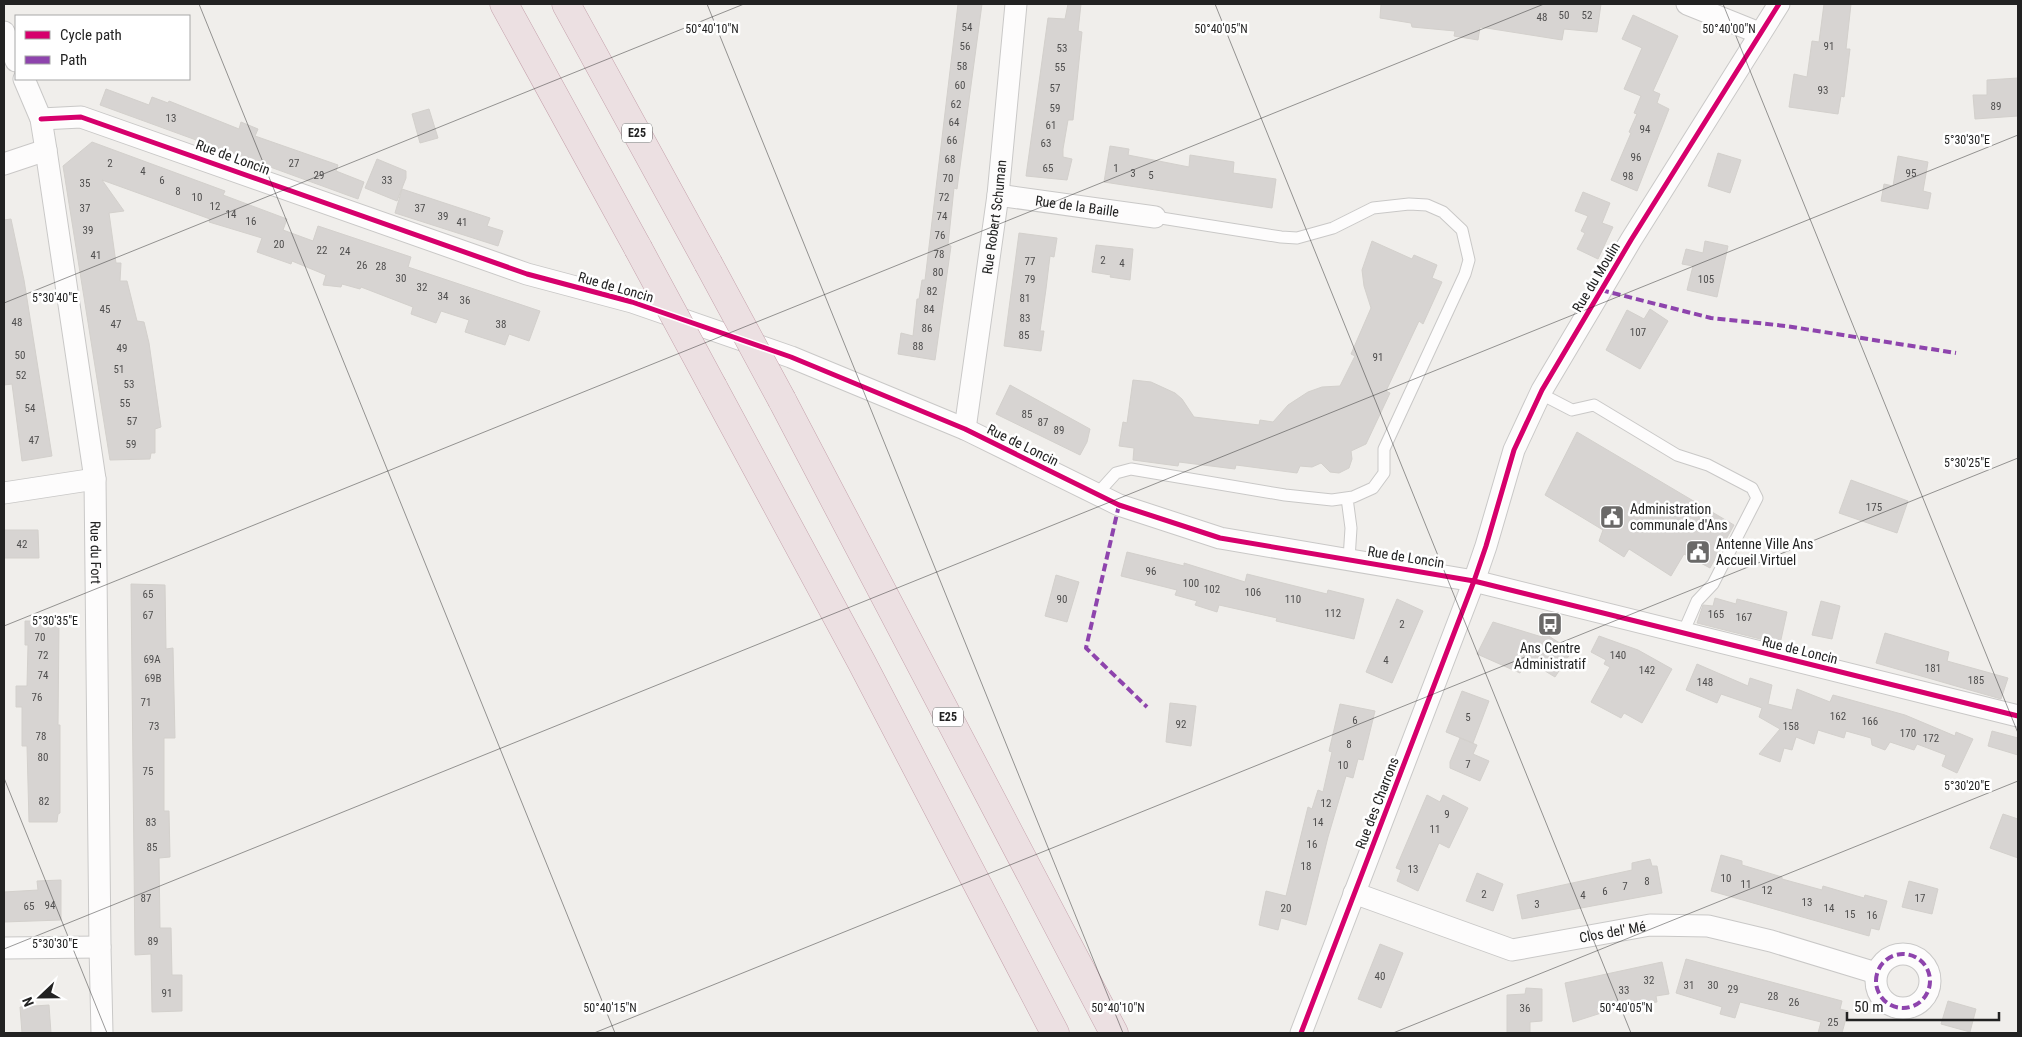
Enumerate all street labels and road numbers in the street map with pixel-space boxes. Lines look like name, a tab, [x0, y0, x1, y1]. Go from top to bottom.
road number: E25	[622, 124, 652, 142]
street label: Rue de Loncin	[194, 136, 272, 178]
street label: Rue Robert Schuman	[979, 159, 1009, 275]
street label: Rue de la Baille	[1034, 192, 1121, 220]
street label: Rue du Moulin	[1569, 239, 1623, 315]
street label: Rue de Loncin	[576, 269, 656, 305]
street label: Rue de Loncin	[985, 421, 1061, 469]
street label: Rue du Fort	[87, 521, 104, 584]
street label: Rue de Loncin	[1366, 543, 1446, 571]
street label: Rue de Loncin	[1760, 633, 1840, 667]
road number: E25	[933, 708, 963, 726]
street label: Rue des Charrons	[1352, 755, 1402, 851]
street label: Clos del' Mé	[1578, 918, 1647, 946]

